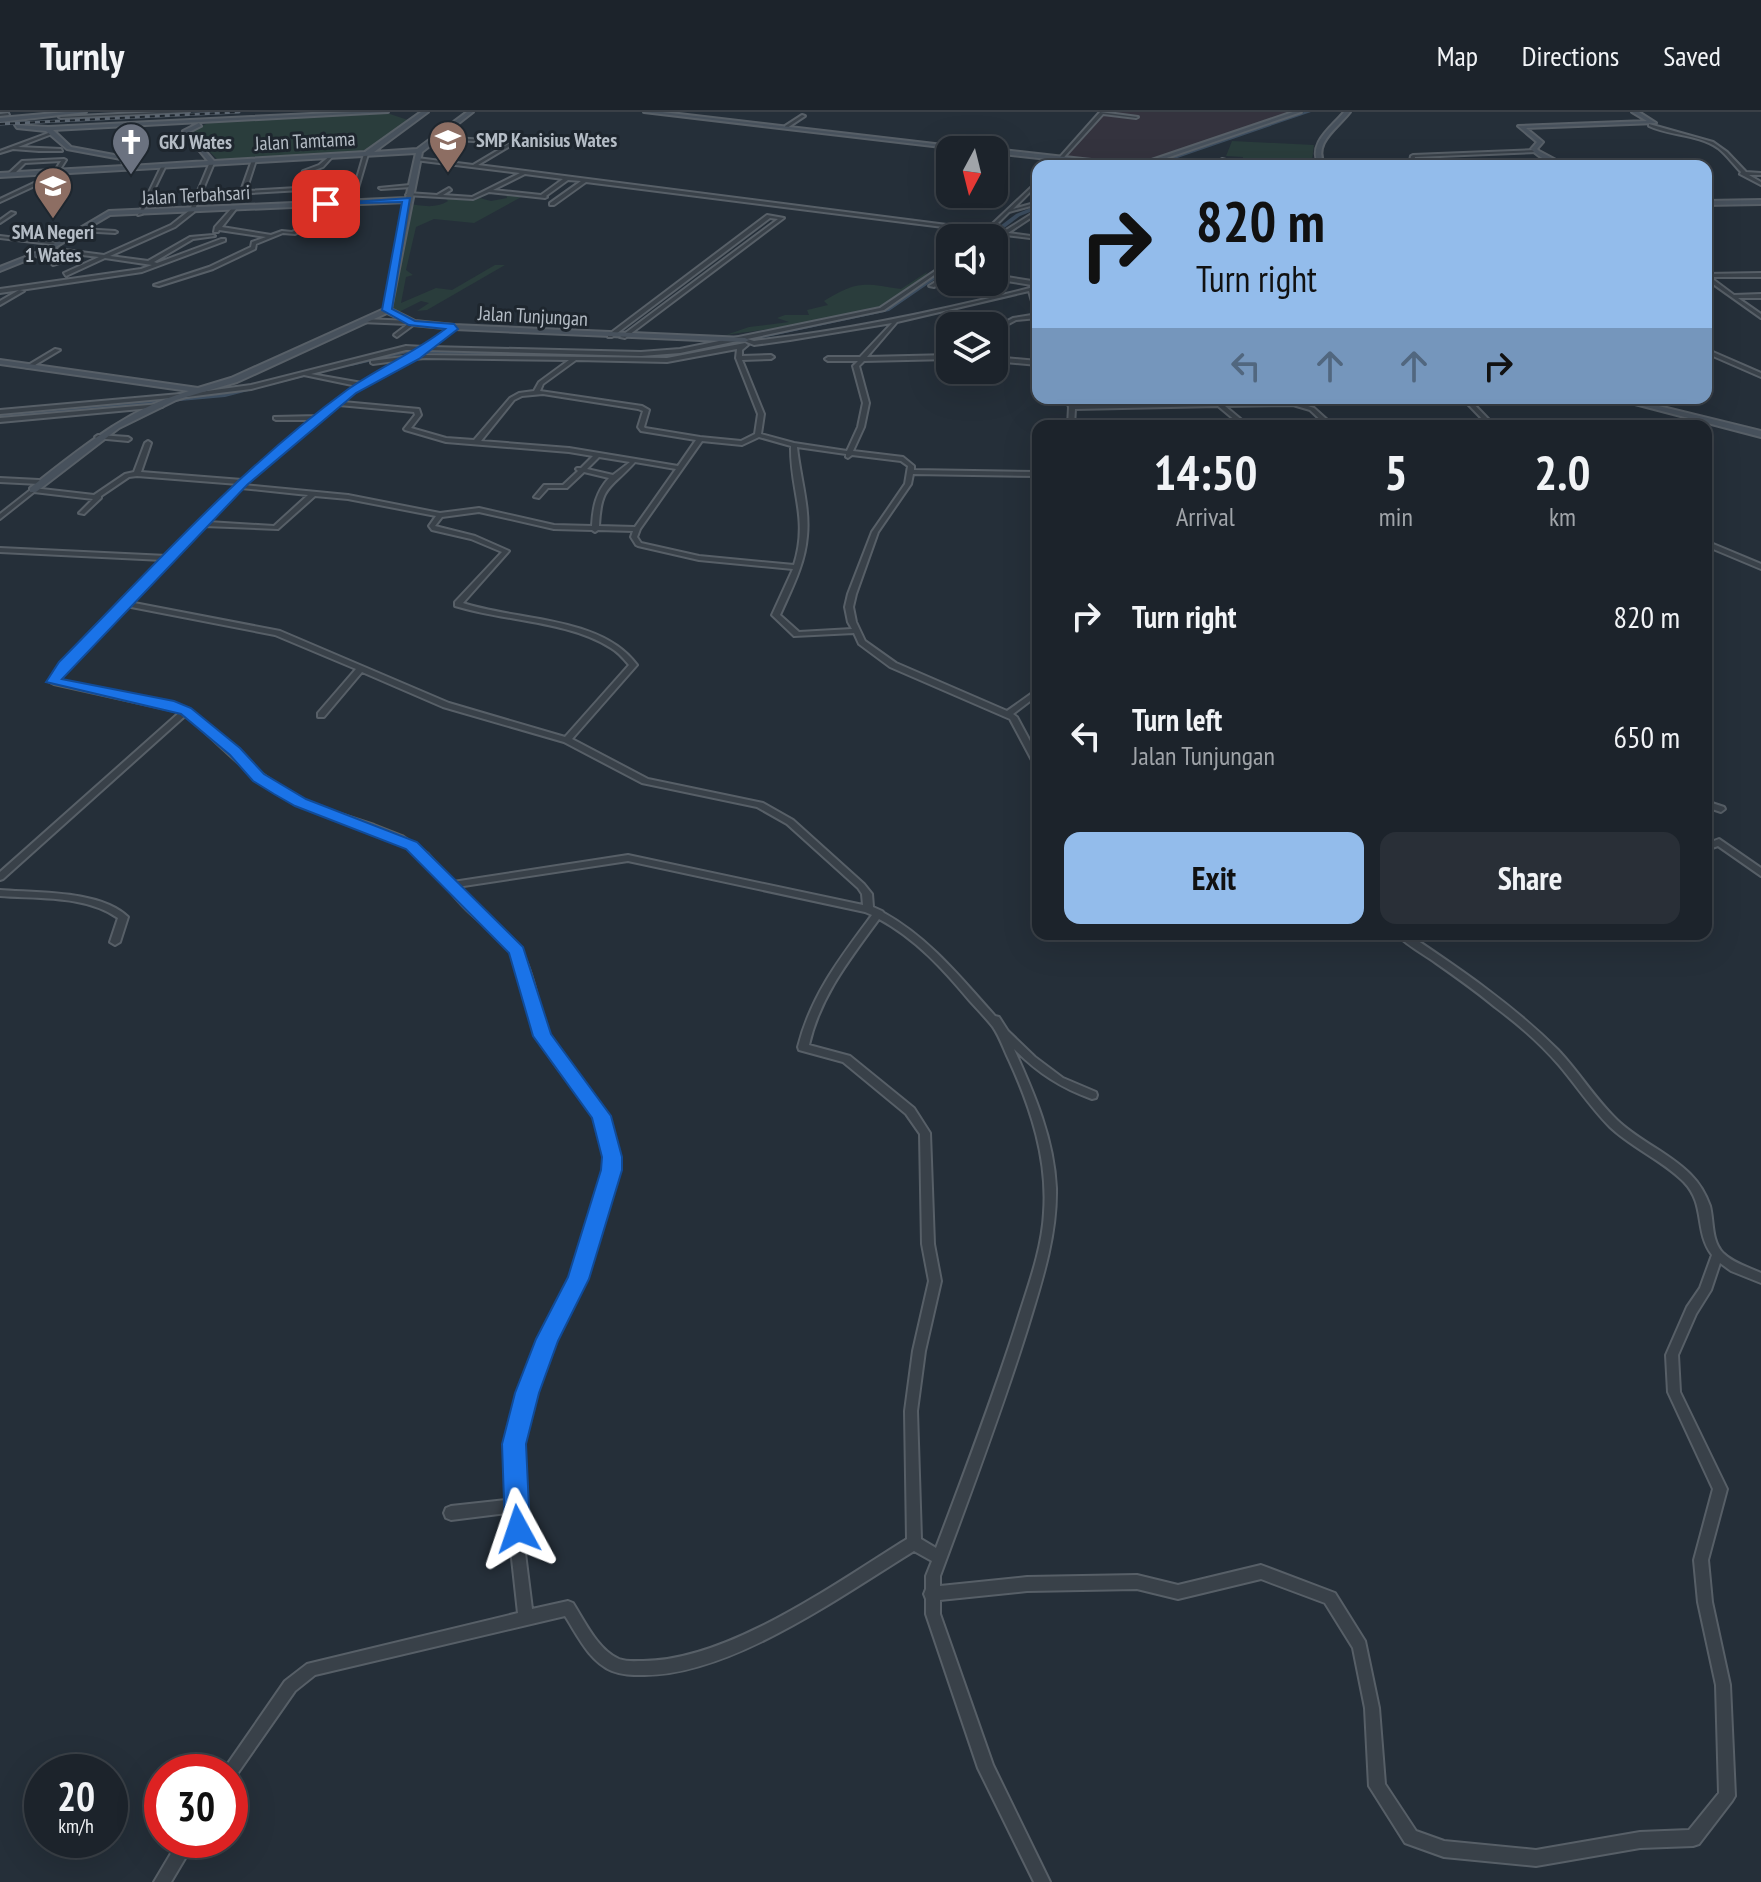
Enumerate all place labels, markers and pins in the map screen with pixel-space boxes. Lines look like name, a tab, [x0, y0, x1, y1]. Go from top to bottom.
school or university icon: SMP Kanisius Wates	[427, 119, 469, 174]
church icon: GKJ Wates	[110, 121, 152, 176]
place label: SMP Kanisius Wates	[476, 127, 617, 153]
place label: GKJ Wates	[159, 129, 232, 155]
school or university icon: SMA Negeri 1 Wates	[32, 165, 74, 220]
pin	[292, 170, 360, 238]
place label: SMA Negeri 1 Wates	[12, 219, 94, 268]

